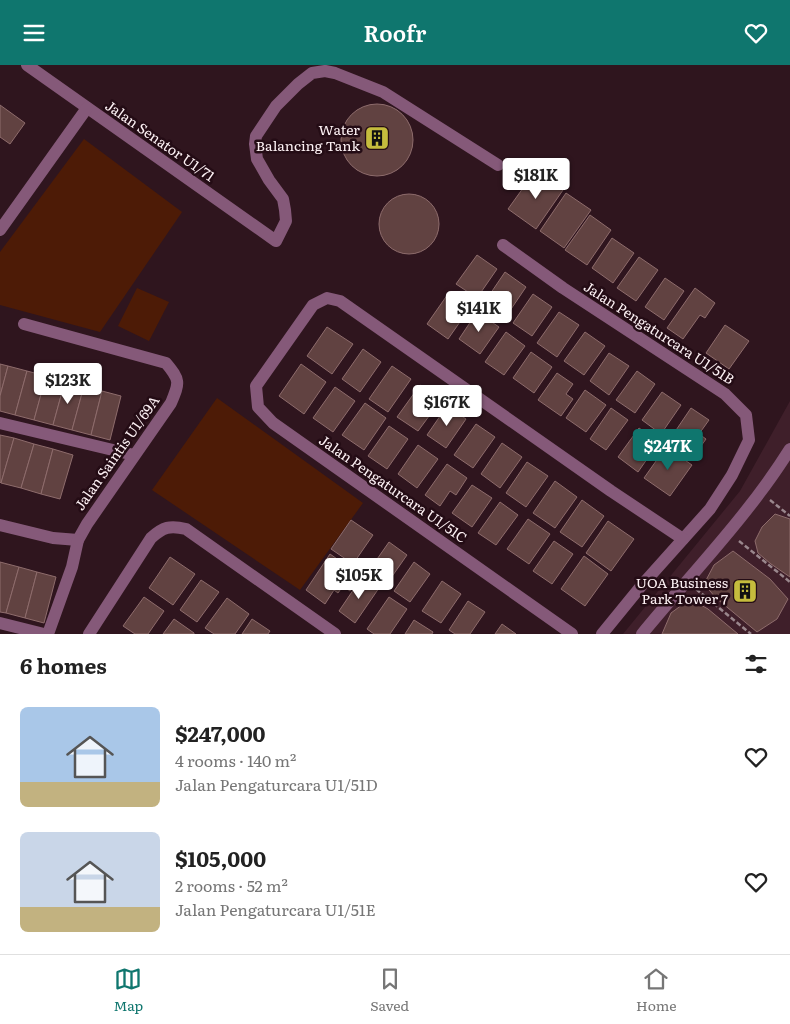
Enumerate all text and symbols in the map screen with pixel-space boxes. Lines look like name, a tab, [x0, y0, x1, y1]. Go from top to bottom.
text: Roofr	[364, 16, 426, 49]
icon: menu	[20, 19, 48, 47]
icon: heart	[742, 19, 770, 47]
street label: Jalan Senator U1/71	[102, 95, 220, 186]
place label: Water Balancing Tank	[256, 119, 360, 155]
building icon: Water Balancing Tank	[364, 125, 390, 151]
pin: $181K	[501, 157, 571, 200]
text: $181K	[514, 162, 558, 186]
street label: Jalan Pengaturcara U1/51B	[580, 276, 739, 388]
pin: $141K	[444, 291, 514, 333]
text: $141K	[457, 295, 501, 319]
pin: $123K	[33, 363, 103, 405]
text: $123K	[45, 367, 91, 391]
pin: $167K	[412, 385, 482, 427]
text: $167K	[424, 389, 470, 413]
street label: Jalan Saintis U1/69A	[69, 390, 164, 514]
street label: Jalan Pengaturcara U1/51C	[316, 429, 472, 547]
pin: $247K	[633, 429, 703, 471]
text: $247K	[644, 433, 692, 457]
pin: $105K	[324, 557, 394, 600]
text: $105K	[335, 562, 383, 586]
place label: UOA Business Park Tower 7	[636, 572, 728, 608]
building icon: UOA Business Park Tower 7	[732, 578, 758, 604]
text: 6 homes	[20, 649, 107, 680]
icon: filters	[742, 650, 770, 678]
text: $247,000	[175, 717, 266, 748]
icon: home	[60, 727, 120, 787]
icon: heart	[742, 743, 770, 771]
text: 4 rooms · 140 m²	[175, 748, 296, 772]
text: Jalan Pengaturcara U1/51D	[175, 772, 378, 796]
text: $105,000	[175, 842, 266, 873]
icon: home	[60, 852, 120, 912]
icon: heart	[742, 868, 770, 896]
text: 2 rooms · 52 m²	[175, 873, 288, 897]
text: Jalan Pengaturcara U1/51E	[175, 897, 376, 921]
tab: Map	[113, 965, 143, 1015]
tab: Saved	[370, 965, 409, 1015]
tab: Home	[636, 965, 677, 1015]

